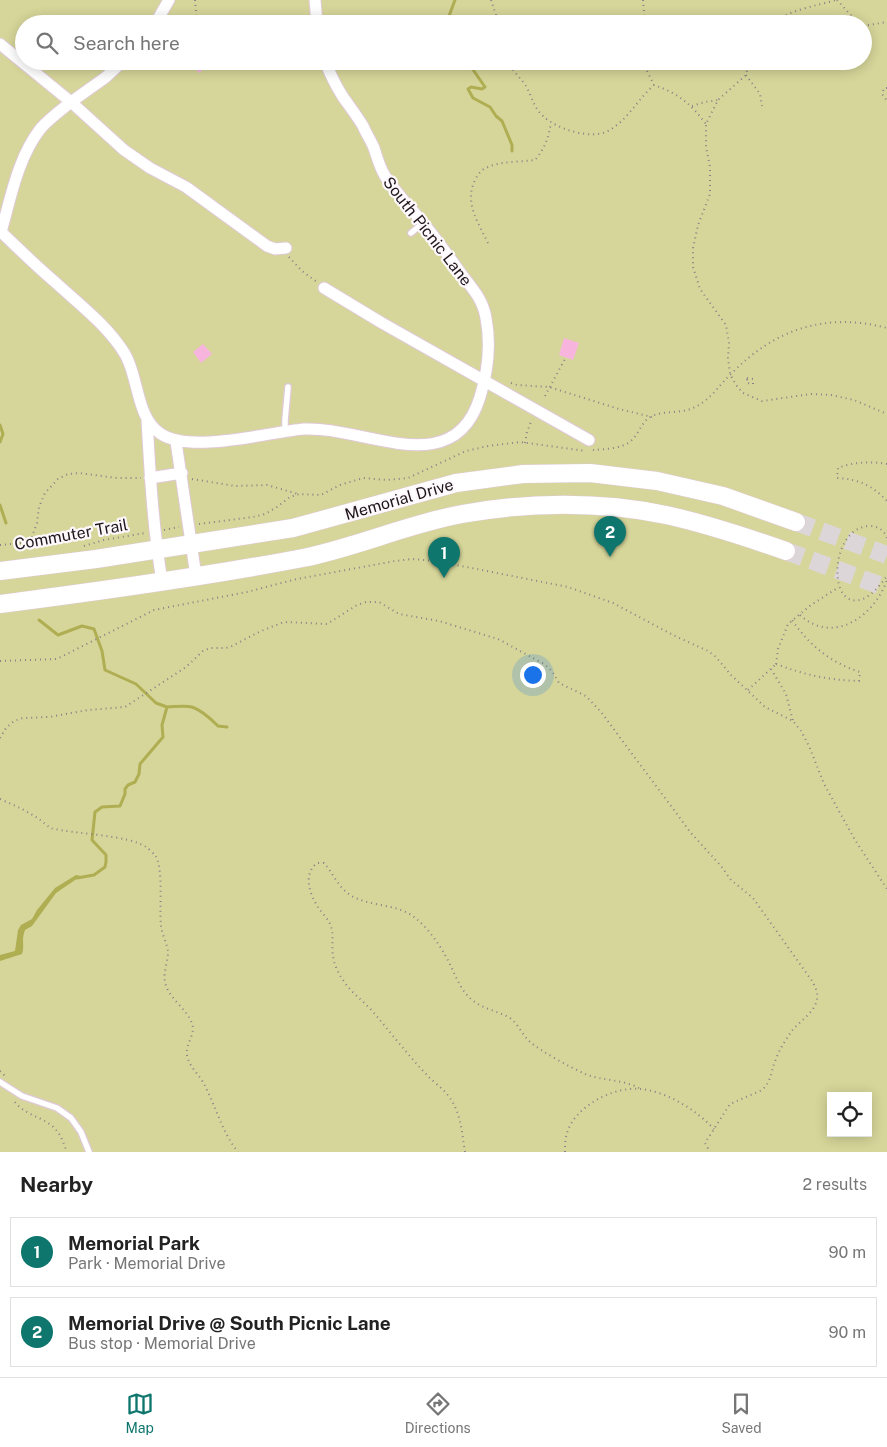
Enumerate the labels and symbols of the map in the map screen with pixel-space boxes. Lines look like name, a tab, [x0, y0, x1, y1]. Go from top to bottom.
street label: South Picnic Lane	[379, 173, 476, 290]
street label: Memorial Drive	[343, 475, 456, 524]
street label: Commuter Trail	[13, 515, 129, 554]
pin: 2	[594, 516, 626, 557]
pin: 1	[428, 537, 460, 578]
your location	[520, 662, 546, 688]

